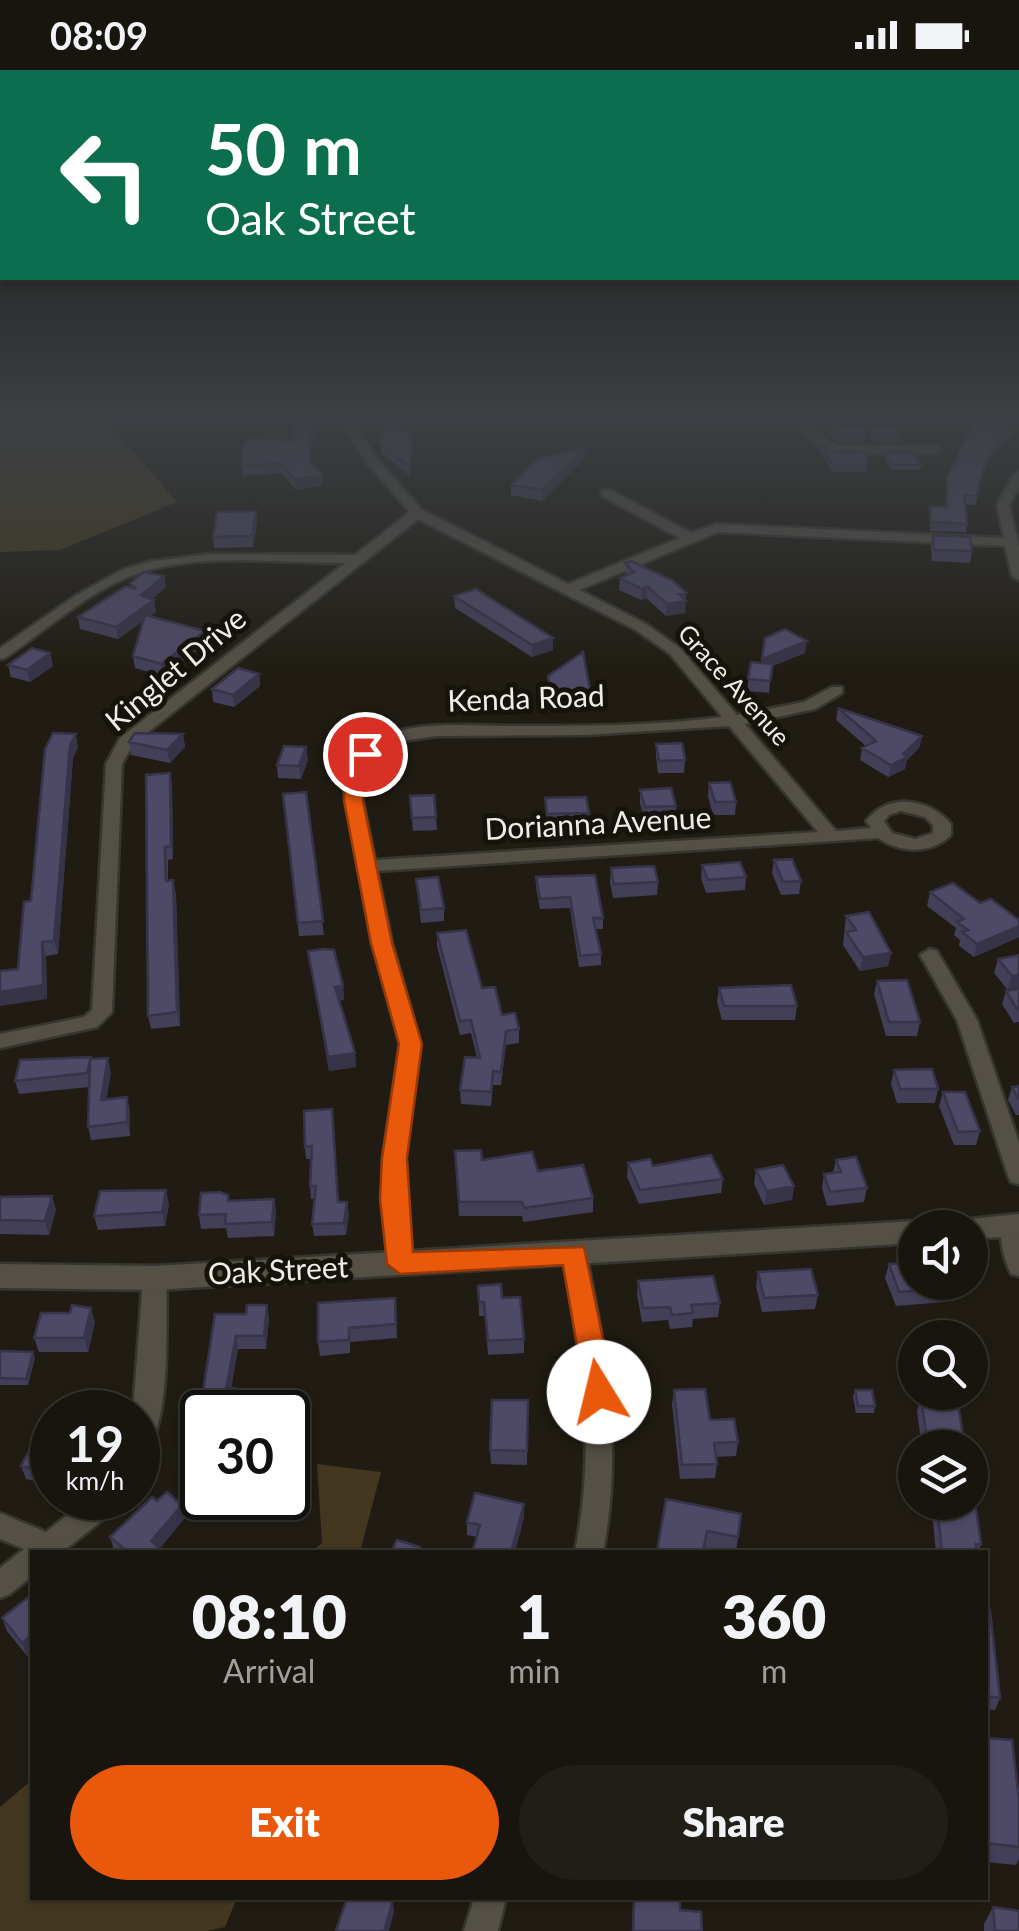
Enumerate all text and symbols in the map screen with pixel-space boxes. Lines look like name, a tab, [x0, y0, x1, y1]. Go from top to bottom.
text: 08:09	[50, 12, 148, 58]
text: 50 m	[205, 106, 362, 190]
icon: left	[40, 110, 170, 240]
text: Oak Street	[205, 191, 416, 245]
street label: Kinglet Drive	[97, 599, 252, 738]
street label: Grace Avenue	[673, 618, 797, 751]
street label: Kenda Road	[447, 676, 605, 718]
pin	[323, 712, 408, 797]
icon: arrive	[338, 727, 393, 782]
street label: Dorianna Avenue	[484, 798, 712, 846]
map controls	[898, 1210, 988, 1520]
button: sound	[898, 1210, 988, 1300]
street label: Oak Street	[207, 1247, 349, 1291]
button: search	[898, 1320, 988, 1410]
position arrow	[547, 1340, 651, 1444]
speed limit sign: 30	[180, 1390, 310, 1520]
text: 19	[66, 1413, 124, 1473]
button: layers	[898, 1430, 988, 1520]
text: km/h	[66, 1465, 124, 1495]
text: 08:10	[192, 1580, 347, 1652]
text: 1	[517, 1580, 552, 1652]
text: 360	[722, 1580, 826, 1652]
text: Arrival	[223, 1651, 315, 1690]
text: min	[508, 1651, 560, 1690]
text: m	[761, 1651, 787, 1690]
button: Exit	[70, 1765, 499, 1880]
button: Share	[519, 1765, 948, 1880]

